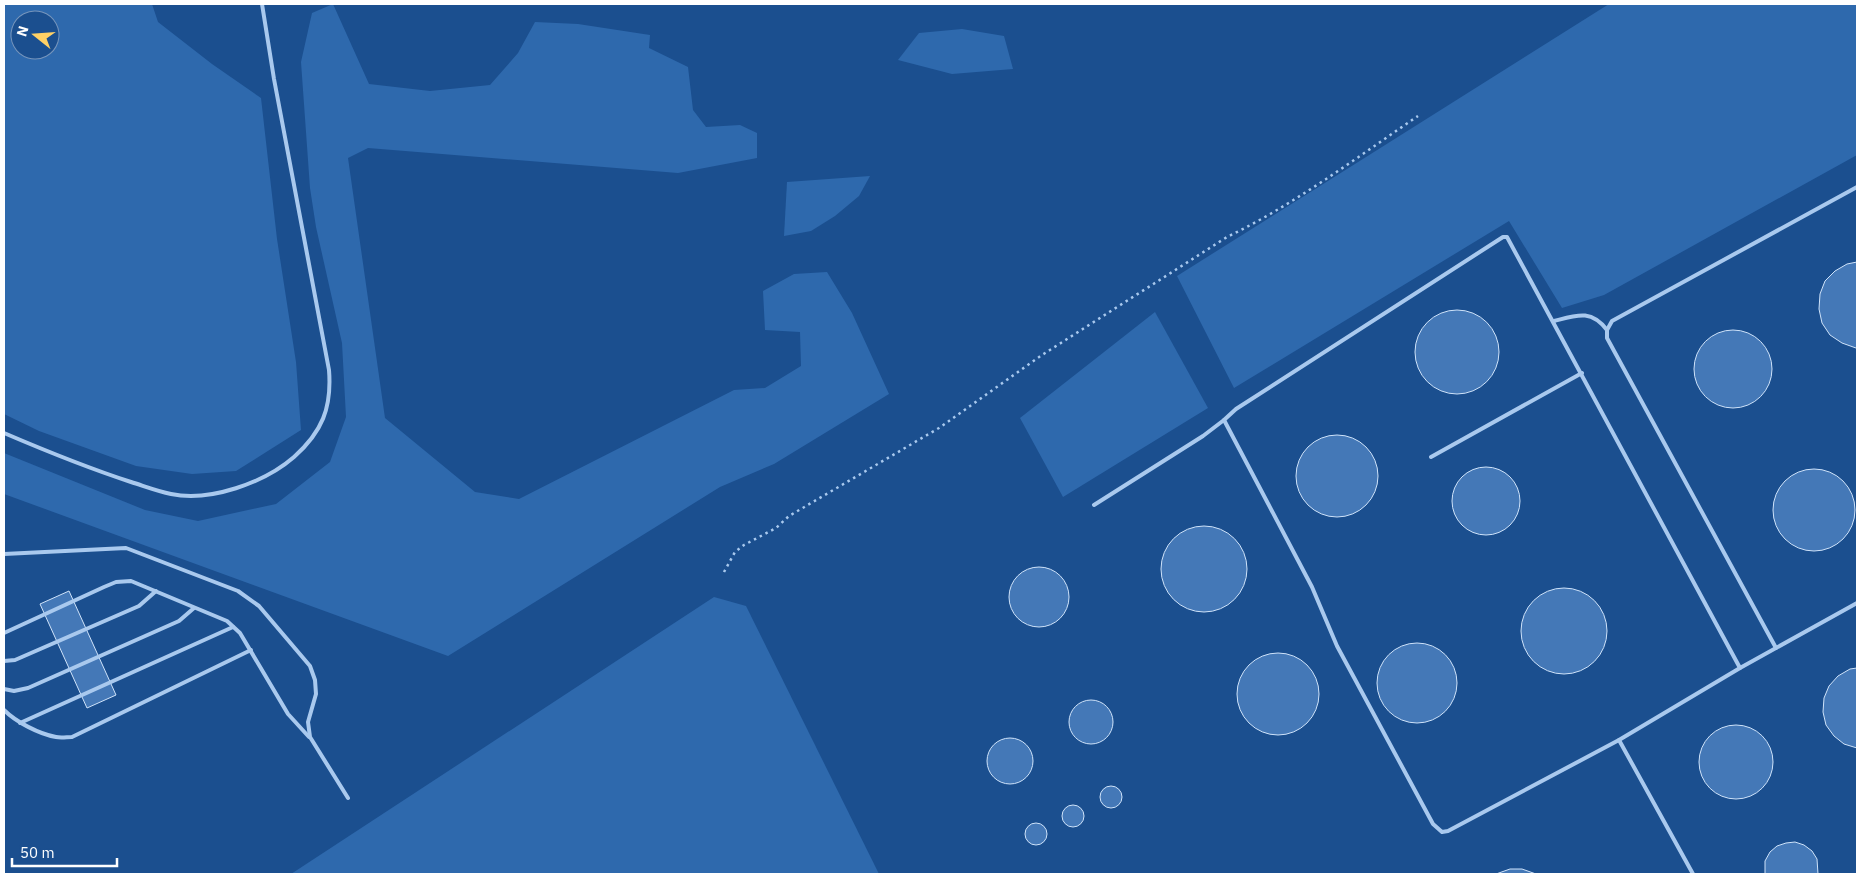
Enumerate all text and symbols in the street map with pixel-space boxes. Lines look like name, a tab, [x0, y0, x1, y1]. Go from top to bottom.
north arrow	[10, 10, 60, 60]
text: N	[12, 24, 33, 39]
scale bar	[12, 836, 118, 868]
text: 50 m	[20, 843, 55, 862]

